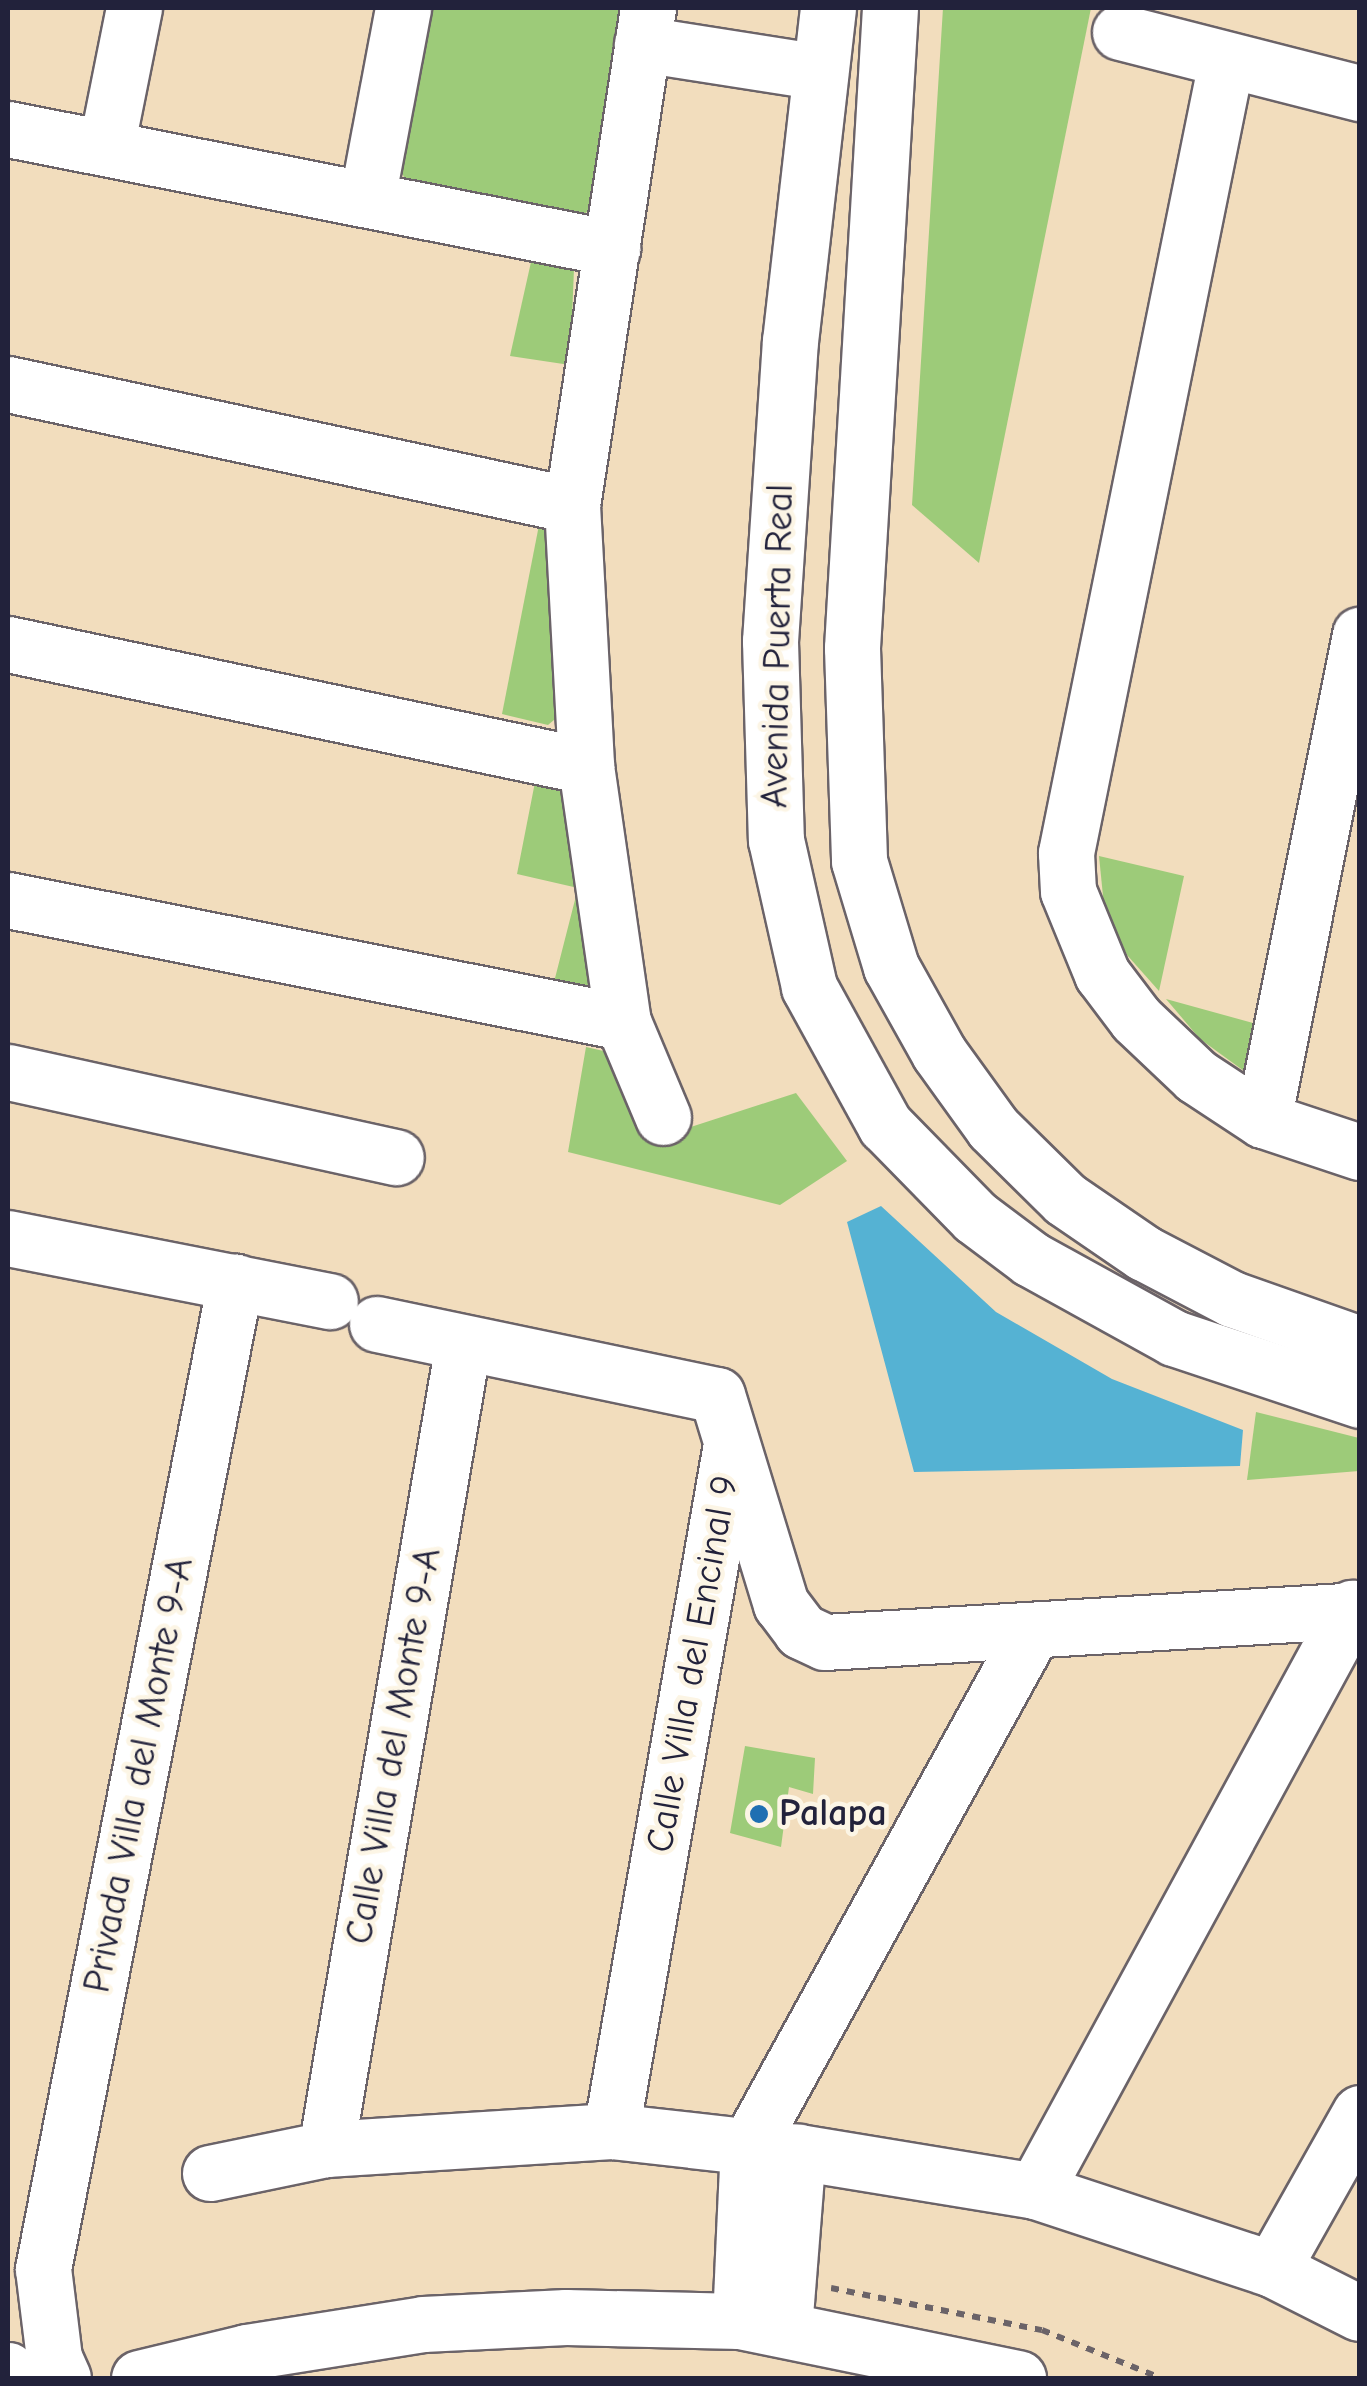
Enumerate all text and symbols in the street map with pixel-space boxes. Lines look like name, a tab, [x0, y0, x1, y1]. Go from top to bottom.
street label: Avenida Puerta Real	[752, 483, 804, 809]
street label: Calle Villa del Encinal 9	[637, 1472, 749, 1856]
street label: Calle Villa del Monte 9-A	[337, 1544, 451, 1948]
street label: Privada Villa del Monte 9-A	[74, 1554, 204, 1996]
place label: Palapa	[779, 1791, 887, 1837]
marker: Palapa	[748, 1803, 770, 1825]

